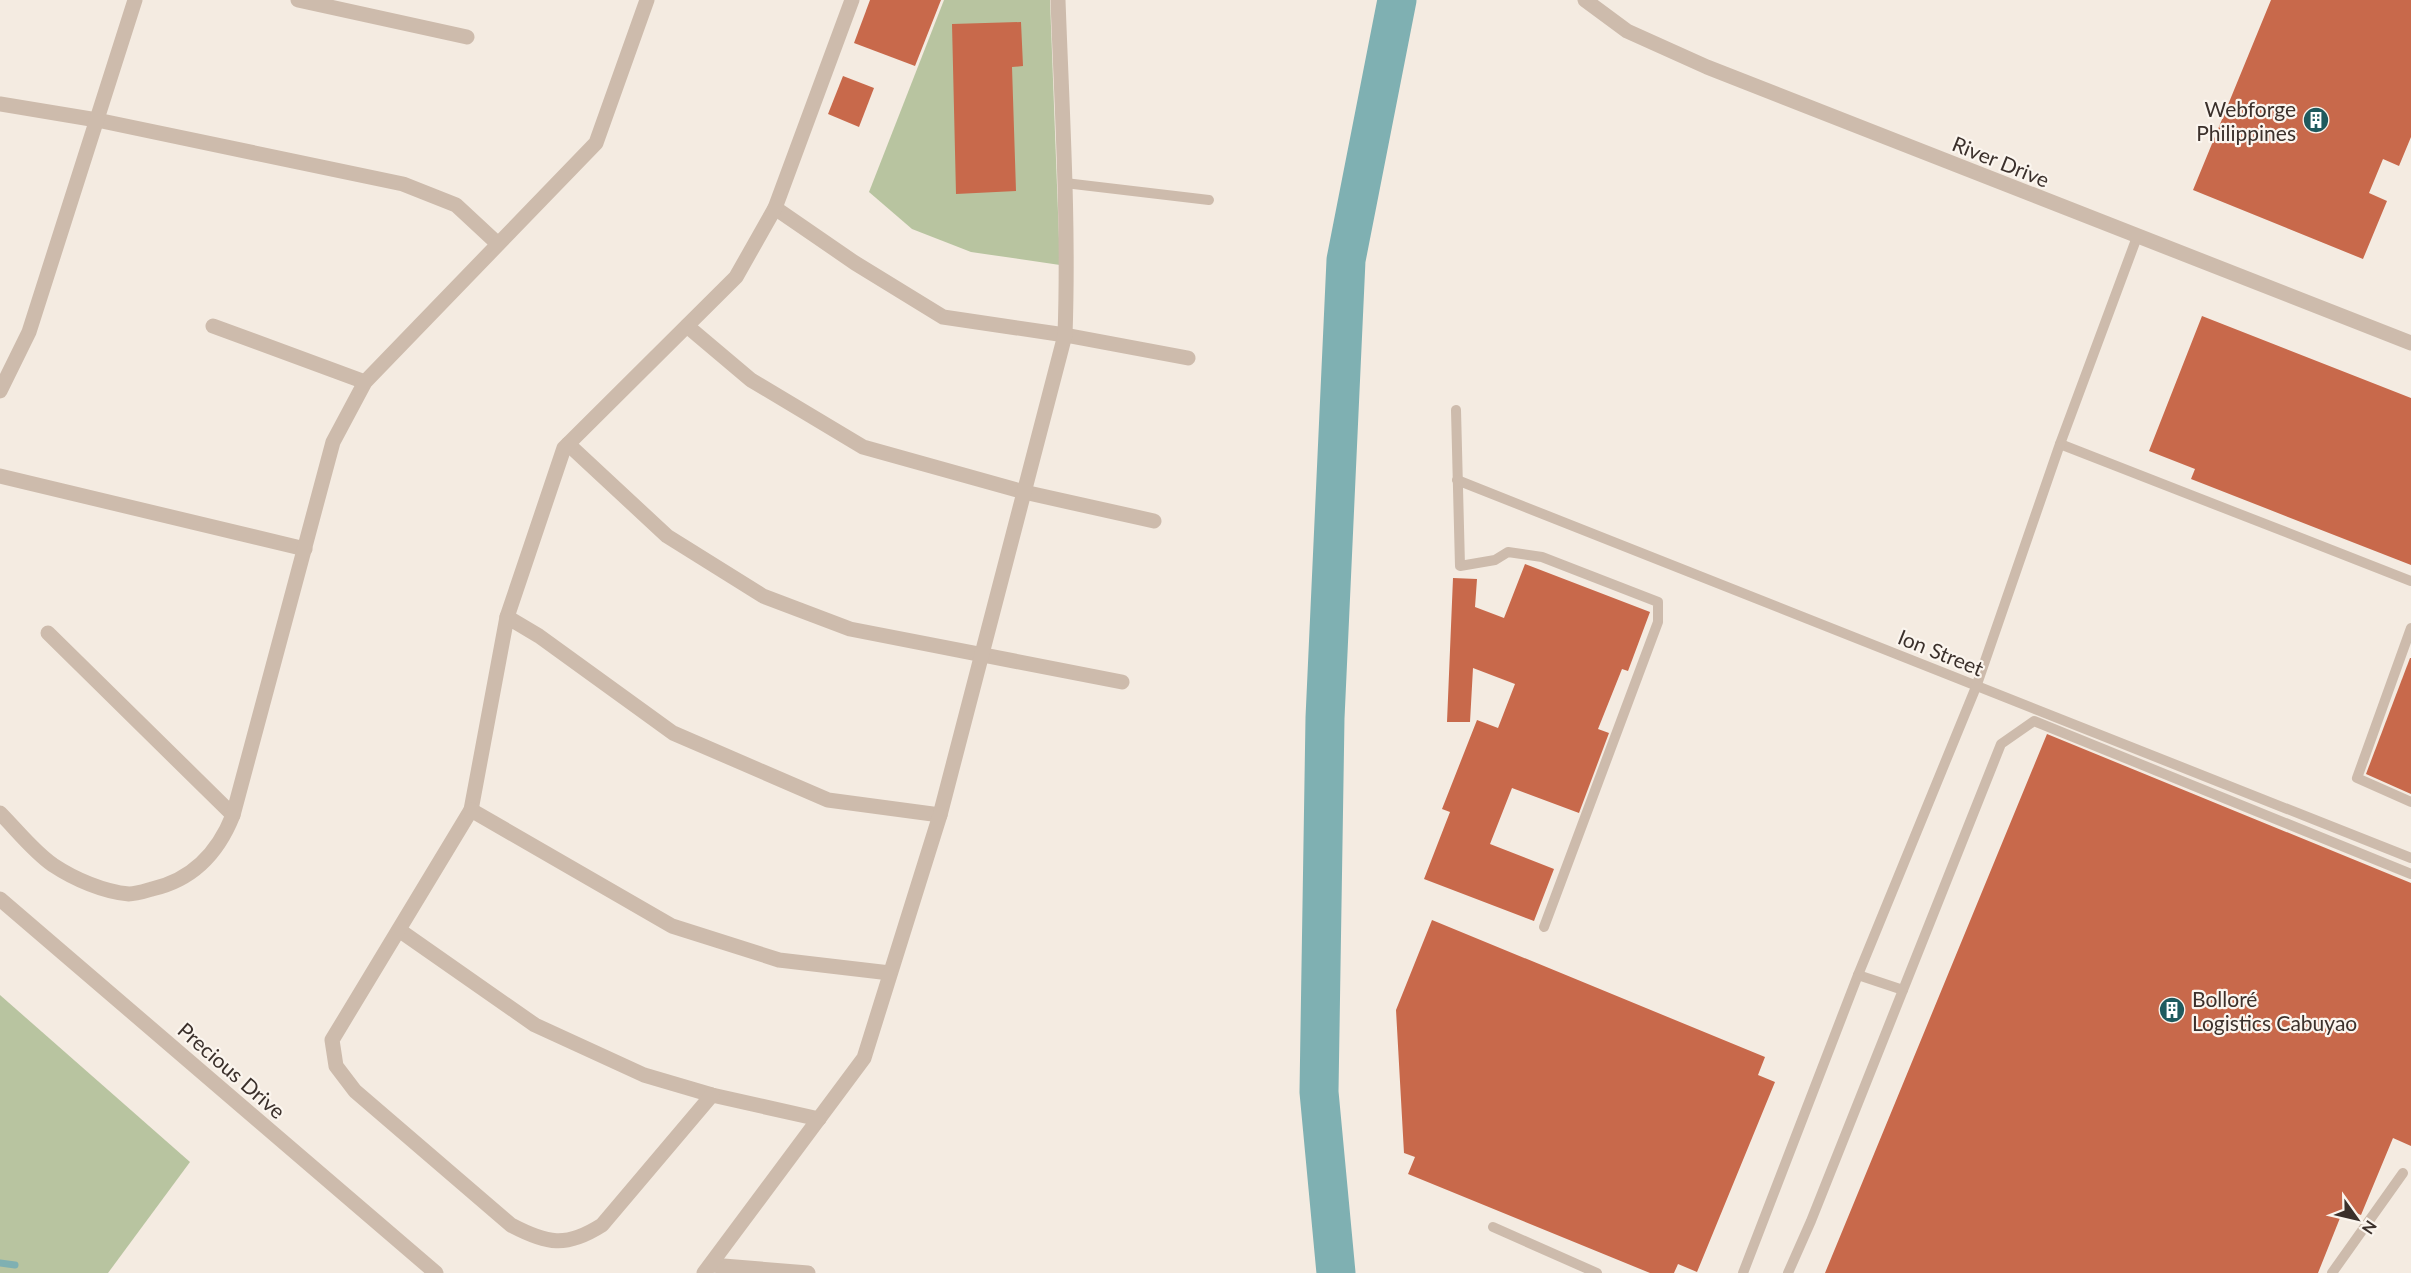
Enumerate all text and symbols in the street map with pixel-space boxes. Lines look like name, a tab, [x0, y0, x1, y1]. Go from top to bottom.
place label: Webforge Philippines	[2196, 96, 2296, 145]
building icon: Webforge Philippines	[2301, 105, 2331, 135]
street label: River Drive	[1949, 130, 2053, 192]
street label: Ion Street	[1895, 624, 1988, 681]
place label: Bolloré Logistics Cabuyao	[2192, 986, 2357, 1035]
building icon: Bolloré Logistics Cabuyao	[2157, 995, 2187, 1025]
street label: Precious Drive	[173, 1017, 291, 1123]
north arrow	[2327, 1189, 2387, 1249]
text: N	[2359, 1217, 2381, 1238]

